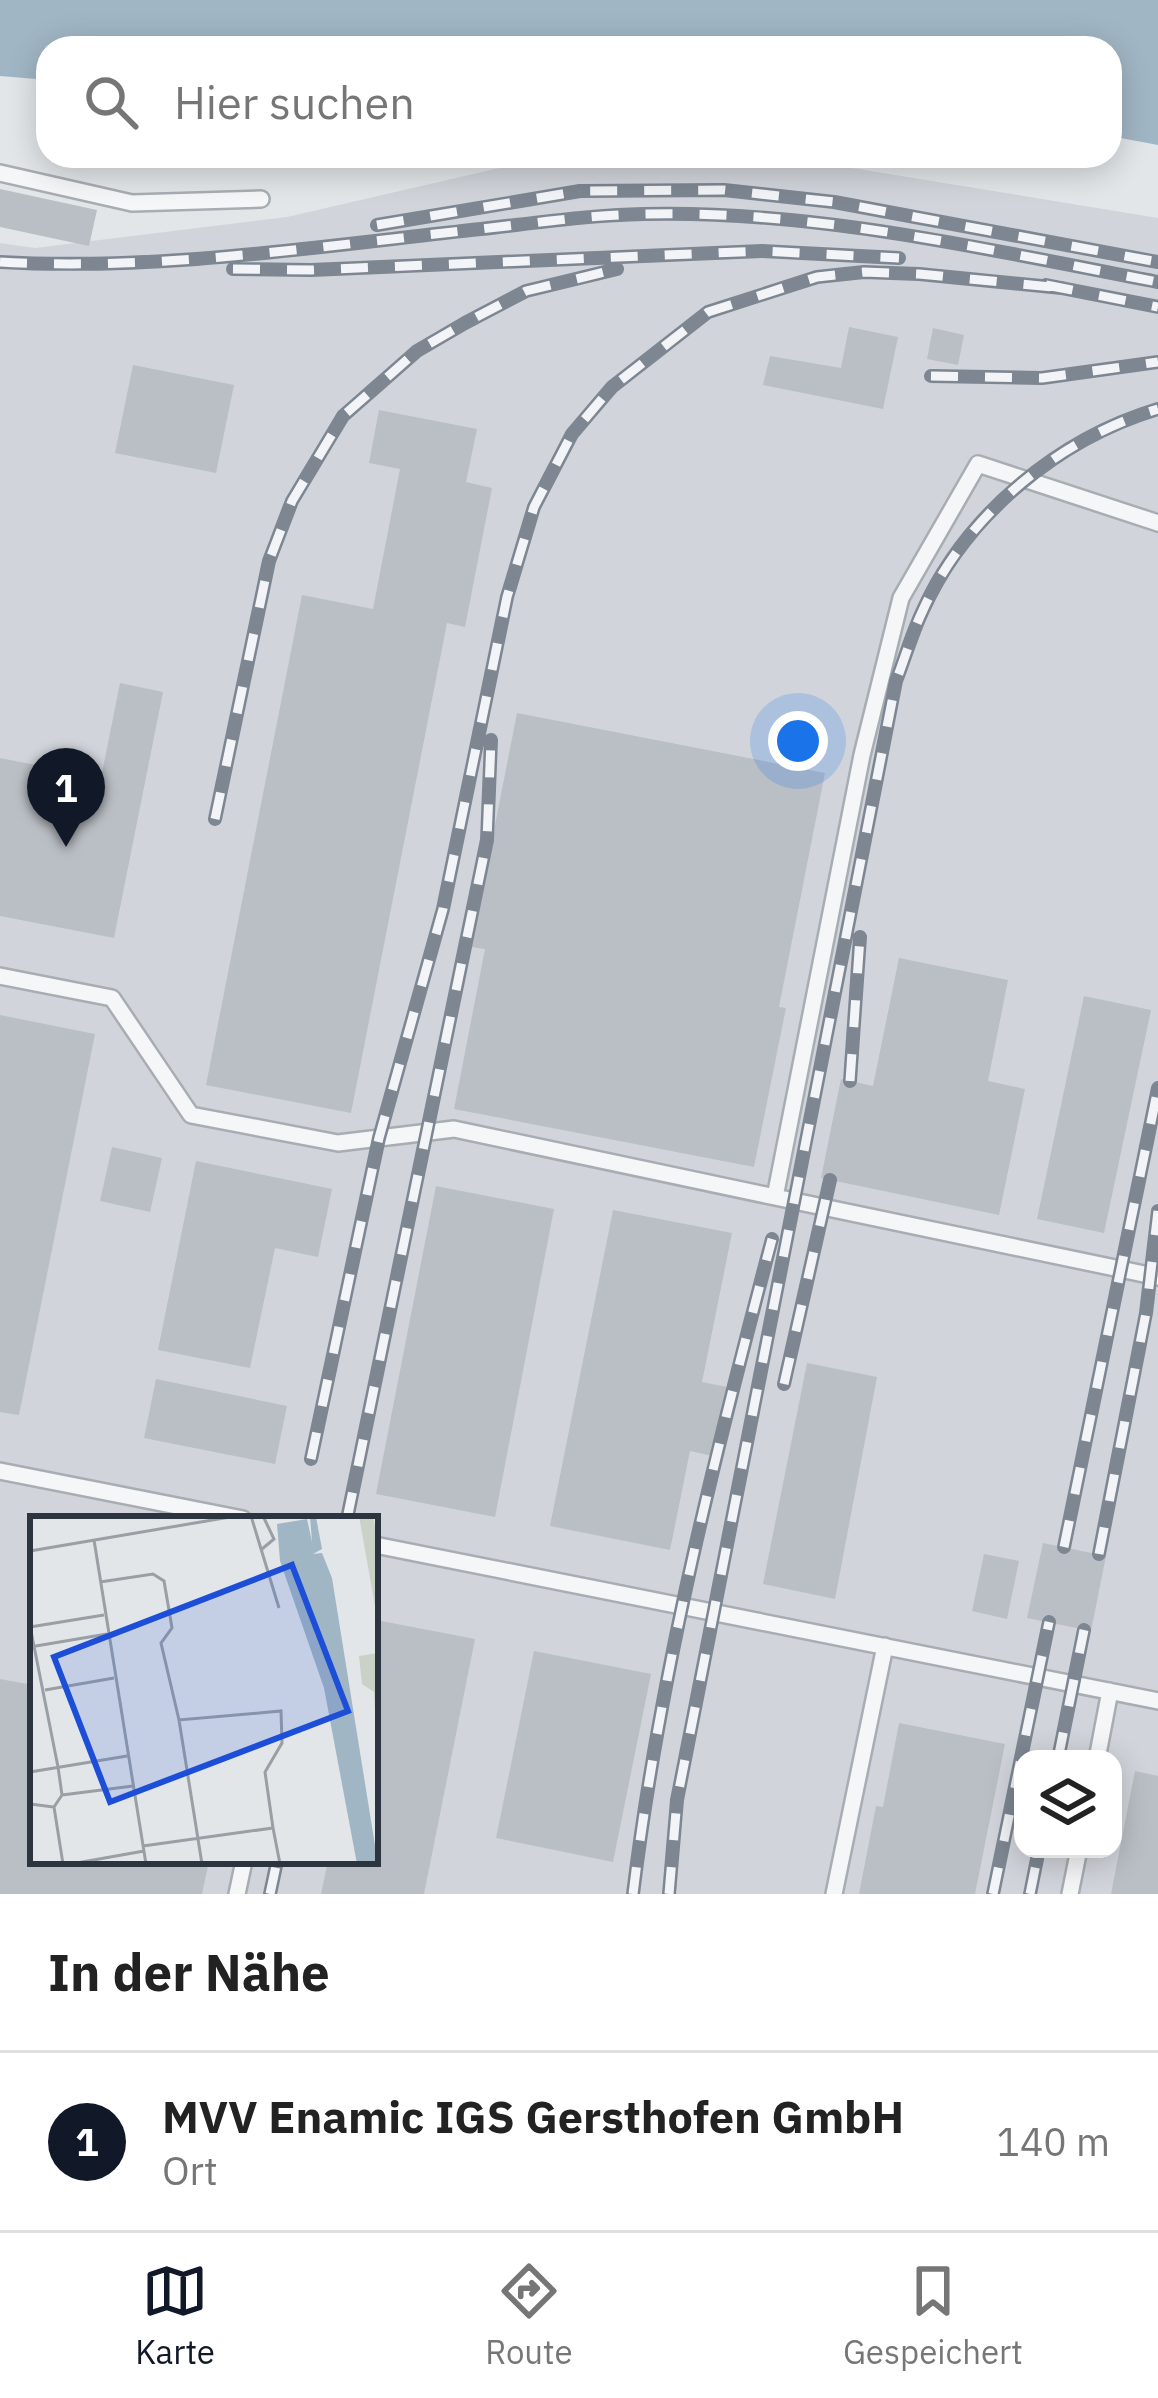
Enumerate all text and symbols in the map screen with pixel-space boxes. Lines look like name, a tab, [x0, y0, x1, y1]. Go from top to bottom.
search box	[36, 36, 1122, 168]
icon: search	[78, 69, 144, 135]
text: Hier suchen	[174, 73, 415, 131]
your location	[768, 711, 828, 771]
pin: 1	[27, 748, 105, 847]
inset map	[30, 1516, 378, 1864]
map controls	[1014, 1750, 1122, 1858]
button: layers	[1014, 1750, 1122, 1858]
text: In der Nähe	[48, 1939, 330, 2005]
text: MVV Enamic IGS Gersthofen GmbH	[162, 2087, 904, 2145]
text: 1	[75, 2116, 99, 2167]
text: 140 m	[997, 2116, 1110, 2167]
text: Ort	[162, 2145, 218, 2196]
tab: Karte	[135, 2258, 215, 2373]
tab: Route	[485, 2258, 573, 2373]
tab: Gespeichert	[843, 2258, 1023, 2373]

